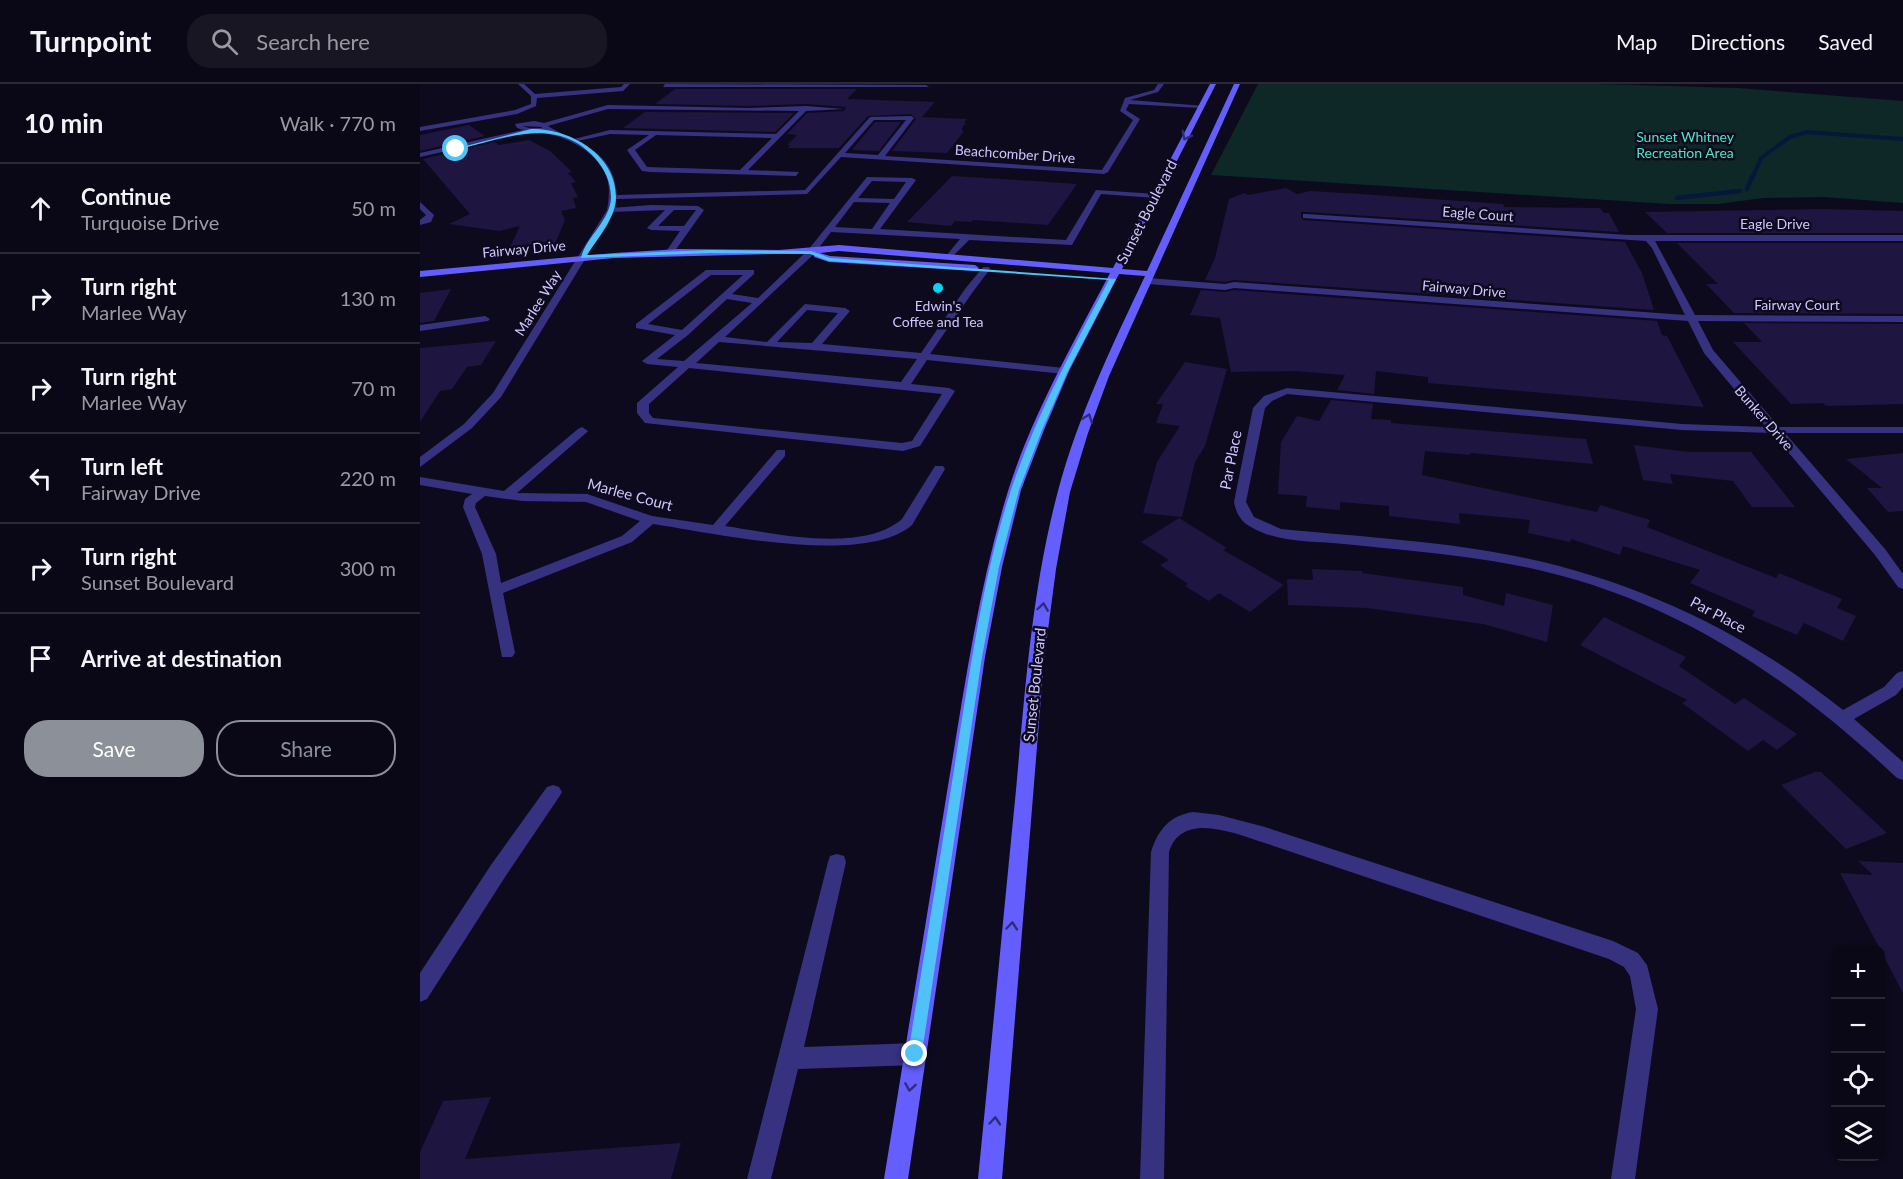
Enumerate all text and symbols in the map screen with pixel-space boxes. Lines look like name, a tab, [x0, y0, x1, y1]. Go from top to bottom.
search box	[187, 14, 607, 68]
text: Turnpoint	[30, 24, 151, 58]
icon: search	[208, 25, 241, 58]
text: Search here	[256, 28, 370, 55]
text: Map	[1616, 29, 1657, 54]
text: Directions	[1690, 29, 1785, 54]
text: Saved	[1818, 29, 1873, 54]
text: 10 min	[24, 107, 104, 139]
text: Walk · 770 m	[280, 111, 396, 135]
park label: Sunset Whitney Recreation Area	[1636, 128, 1735, 161]
one-way arrow	[1182, 130, 1193, 140]
route start	[442, 135, 468, 161]
street label: Beachcomber Drive	[954, 141, 1076, 166]
street label: Sunset Boulevard	[1112, 156, 1180, 267]
text: Continue	[81, 183, 171, 210]
icon: ahead	[24, 192, 57, 225]
text: 50 m	[351, 196, 396, 220]
street label: Eagle Court	[1442, 203, 1514, 224]
text: Turquoise Drive	[81, 210, 219, 234]
street label: Eagle Drive	[1740, 215, 1810, 232]
street label: Fairway Drive	[481, 236, 566, 261]
street label: Marlee Way	[511, 266, 565, 339]
text: Turn right	[81, 273, 176, 300]
street label: Fairway Drive	[1422, 276, 1507, 301]
marker: Edwin's Coffee and Tea	[931, 281, 945, 295]
icon: right	[24, 282, 57, 315]
text: 130 m	[340, 286, 396, 310]
street label: Fairway Court	[1754, 296, 1840, 313]
place label: Edwin's Coffee and Tea	[892, 297, 984, 330]
text: Marlee Way	[81, 300, 187, 324]
text: Turn right	[81, 363, 176, 390]
icon: right	[24, 372, 57, 405]
text: 70 m	[351, 376, 396, 400]
street label: Bunker Drive	[1732, 382, 1797, 454]
text: Marlee Way	[81, 390, 187, 414]
one-way arrow	[1081, 413, 1093, 424]
street label: Par Place	[1215, 429, 1245, 491]
text: Turn left	[81, 453, 163, 480]
icon: left	[24, 462, 57, 495]
text: 220 m	[340, 466, 396, 490]
street label: Marlee Court	[586, 474, 675, 514]
text: Fairway Drive	[81, 480, 201, 504]
text: Turn right	[81, 543, 176, 570]
icon: right	[24, 552, 57, 585]
text: 300 m	[340, 556, 396, 580]
text: Sunset Boulevard	[81, 570, 234, 594]
street label: Par Place	[1688, 592, 1749, 636]
one-way arrow	[1037, 602, 1049, 612]
street label: Sunset Boulevard	[1019, 627, 1049, 743]
icon: arrive	[24, 642, 57, 675]
text: Arrive at destination	[81, 645, 282, 672]
button: Save	[24, 720, 204, 777]
button: Share	[216, 720, 396, 777]
one-way arrow	[1006, 922, 1019, 931]
map controls	[1831, 945, 1885, 1161]
button: +	[1831, 945, 1885, 999]
button: −	[1831, 999, 1885, 1053]
route end	[901, 1040, 927, 1066]
button: locate	[1831, 1053, 1885, 1107]
one-way arrow	[905, 1083, 917, 1092]
button: layers	[1831, 1107, 1885, 1161]
one-way arrow	[988, 1116, 1001, 1125]

